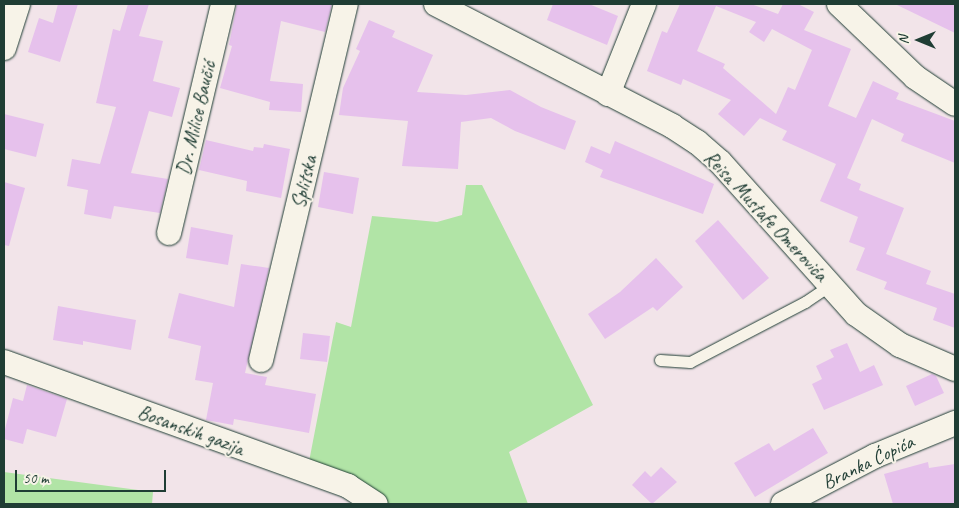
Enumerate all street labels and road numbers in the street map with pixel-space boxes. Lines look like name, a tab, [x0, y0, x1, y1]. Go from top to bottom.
street label: Dr. Milice Baučić	[171, 59, 221, 177]
street label: Reisa Mustafe Omerovića	[699, 146, 833, 286]
street label: Splitska	[286, 153, 322, 211]
street label: Bosanskih gazija	[135, 400, 247, 460]
street label: Branka Ćopića	[818, 429, 918, 495]

